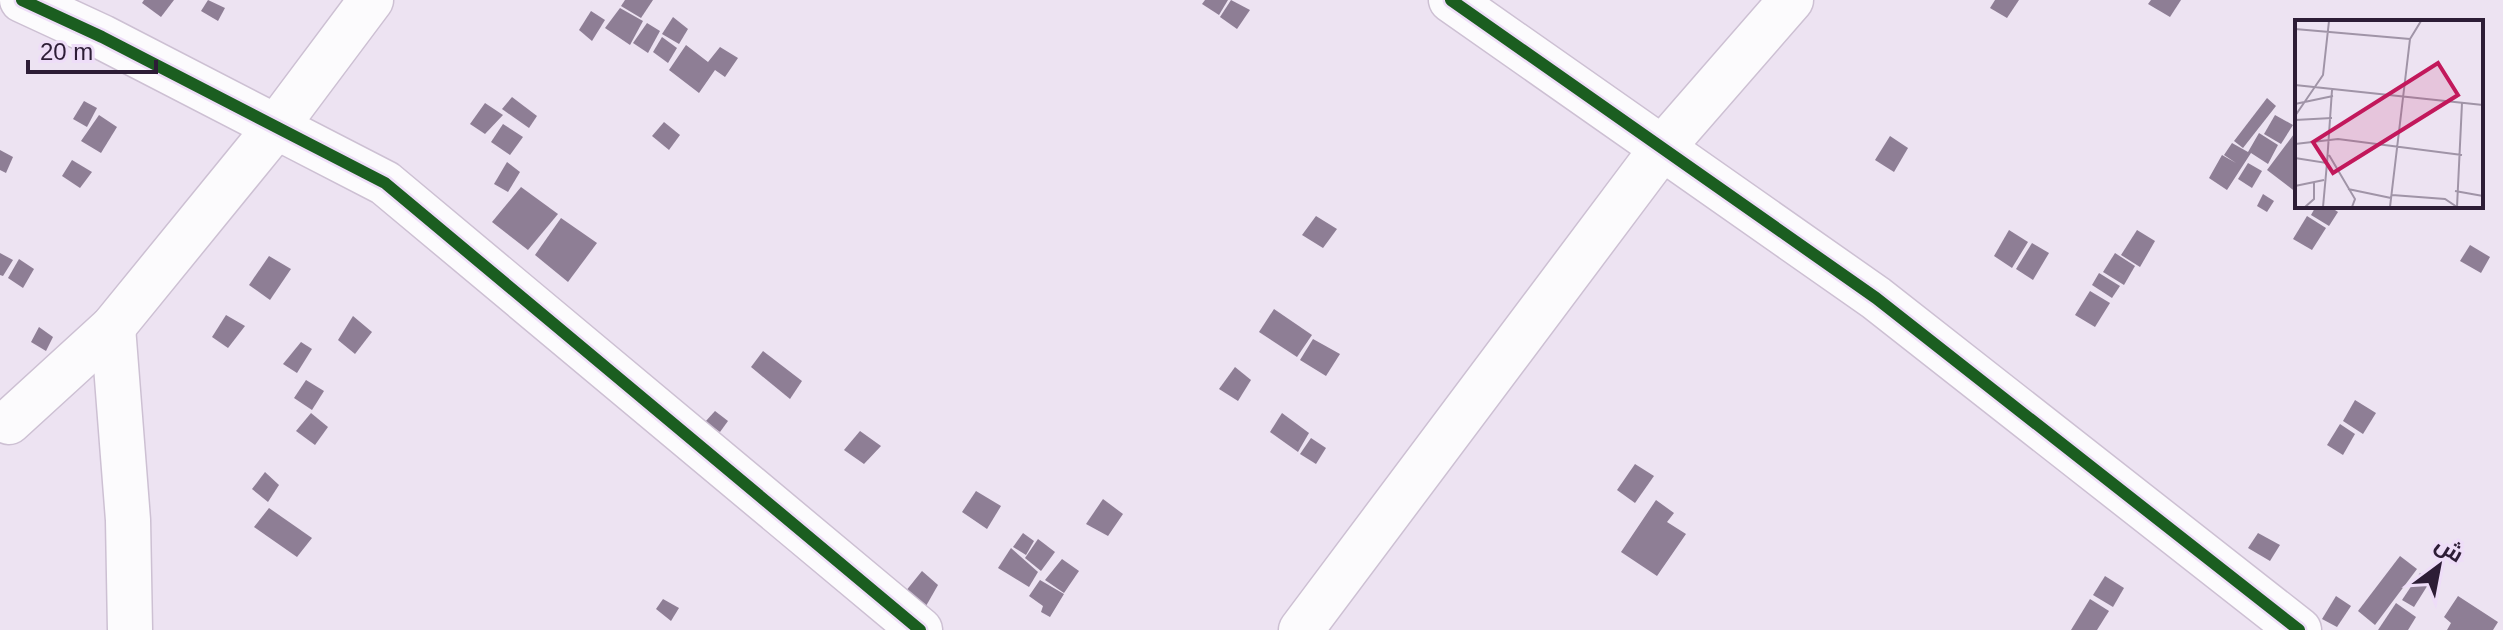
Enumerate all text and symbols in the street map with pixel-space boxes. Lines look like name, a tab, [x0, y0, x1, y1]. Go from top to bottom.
inset map	[2295, 20, 2483, 208]
scale bar	[28, 24, 156, 74]
text: 20 m	[40, 38, 93, 65]
north arrow	[2399, 526, 2479, 606]
text: ش	[2430, 531, 2468, 568]

